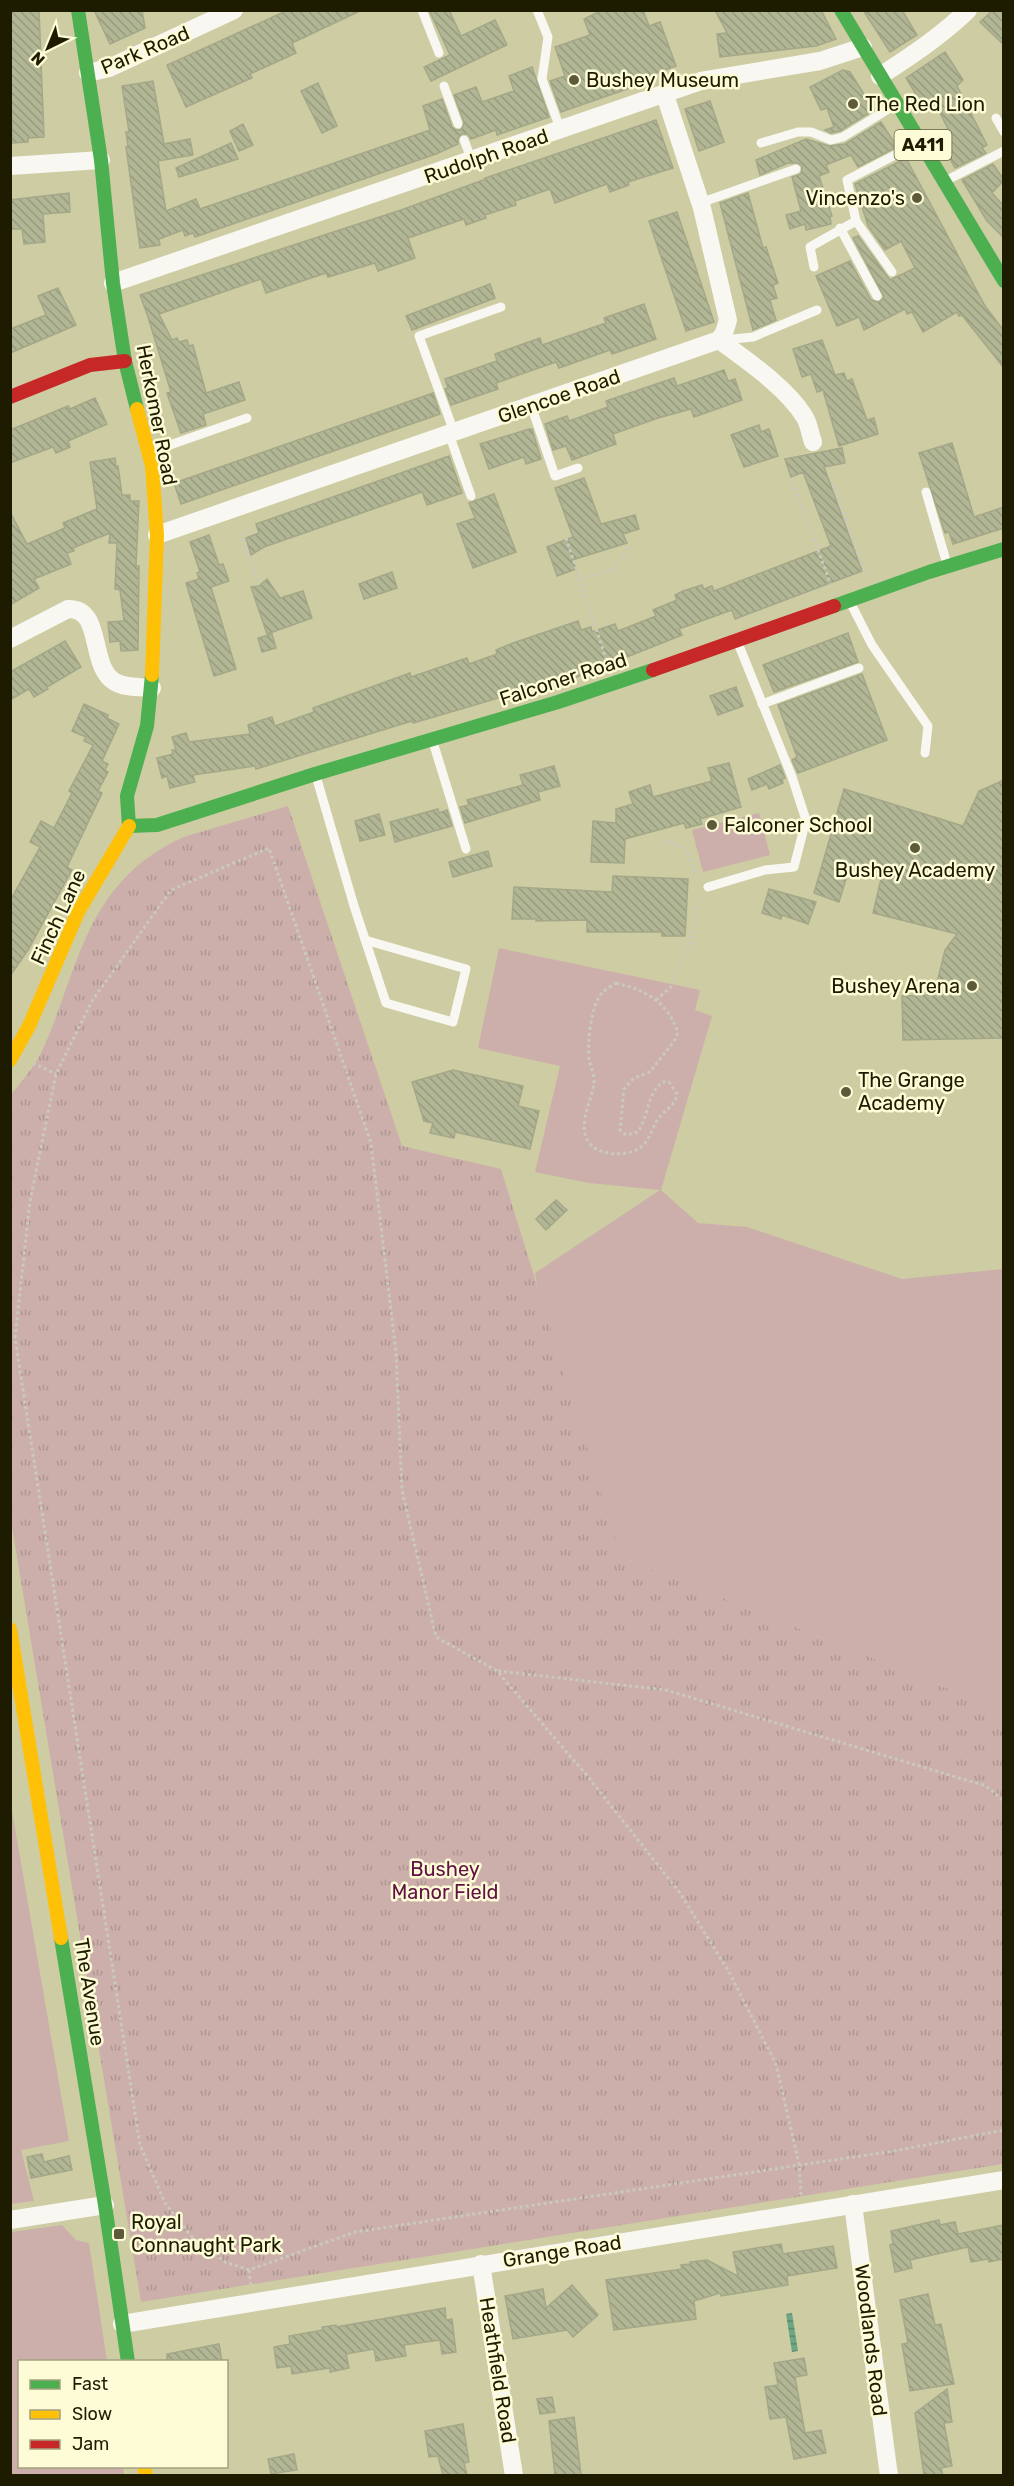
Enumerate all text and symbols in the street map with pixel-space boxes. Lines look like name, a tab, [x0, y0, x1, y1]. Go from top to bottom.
north arrow	[18, 18, 78, 78]
street label: Park Road	[97, 21, 193, 79]
text: N	[27, 48, 49, 69]
place label: Bushey Museum	[586, 68, 739, 92]
marker: Bushey Museum	[567, 73, 581, 87]
place label: The Red Lion	[865, 92, 985, 116]
marker: The Red Lion	[846, 97, 860, 111]
street label: Rudolph Road	[421, 124, 551, 188]
road number: A411	[894, 130, 952, 160]
place label: Vincenzo's	[806, 186, 905, 210]
marker: Vincenzo's	[910, 191, 924, 205]
street label: Herkomer Road	[132, 343, 182, 487]
street label: Glencoe Road	[495, 364, 623, 428]
street label: Falconer Road	[496, 647, 630, 711]
place label: Falconer School	[724, 813, 872, 837]
marker: Falconer School	[705, 818, 719, 832]
marker: Bushey Academy	[908, 841, 922, 855]
place label: Bushey Academy	[835, 858, 995, 882]
street label: Finch Lane	[25, 866, 91, 968]
place label: Bushey Arena	[831, 974, 960, 998]
marker: Bushey Arena	[965, 979, 979, 993]
place label: The Grange Academy	[858, 1068, 965, 1115]
marker: The Grange Academy	[839, 1085, 853, 1099]
park label: Bushey Manor Field	[391, 1857, 499, 1904]
street label: The Avenue	[70, 1936, 110, 2048]
place label: Royal Connaught Park	[131, 2210, 282, 2257]
marker: Royal Connaught Park	[112, 2227, 126, 2241]
street label: Grange Road	[501, 2230, 623, 2272]
street label: Woodlands Road	[850, 2263, 892, 2417]
street label: Heathfield Road	[475, 2295, 521, 2445]
legend	[18, 2360, 228, 2468]
text: Fast	[72, 2373, 108, 2395]
text: Slow	[72, 2403, 112, 2425]
text: Jam	[72, 2433, 109, 2455]

